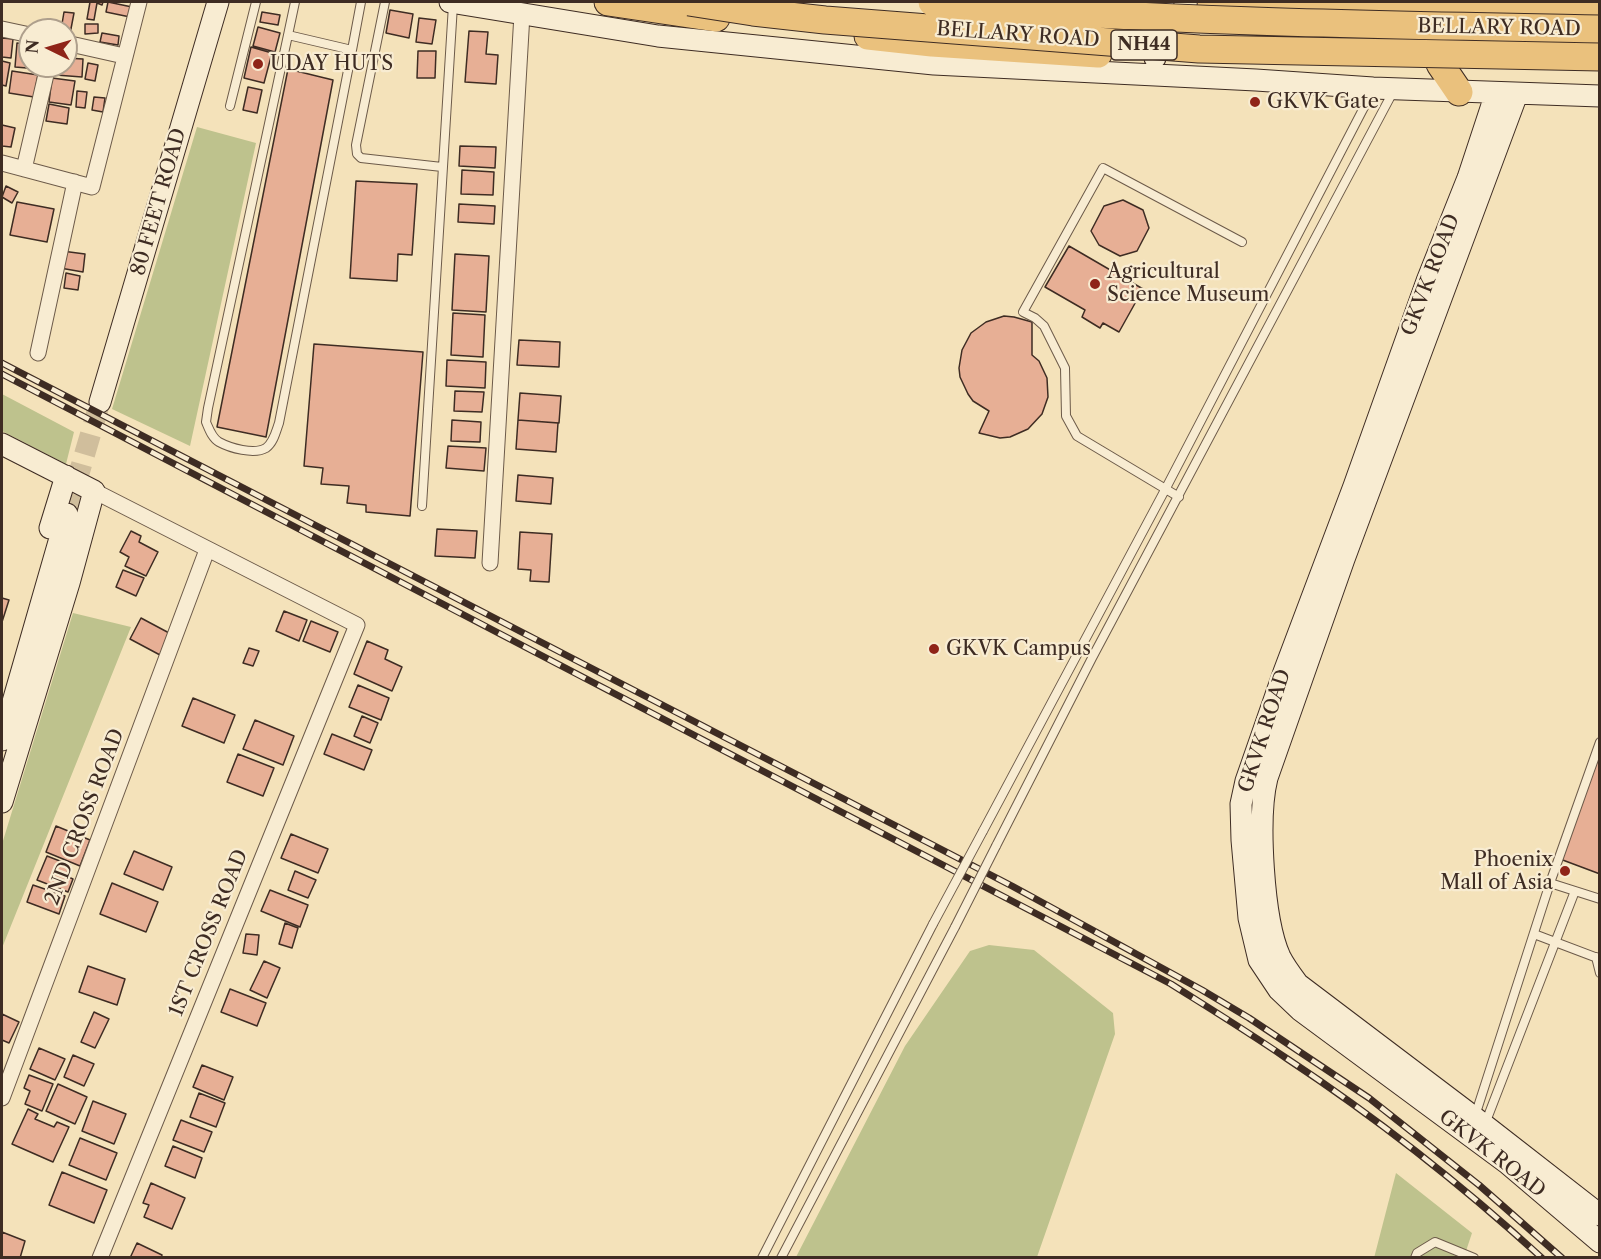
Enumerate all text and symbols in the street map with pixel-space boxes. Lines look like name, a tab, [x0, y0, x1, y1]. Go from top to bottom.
street label: BELLARY ROAD	[1417, 15, 1581, 41]
street label: BELLARY ROAD	[936, 17, 1100, 53]
north arrow	[18, 18, 78, 78]
road number: NH44	[1111, 30, 1177, 60]
text: N	[21, 39, 43, 54]
place label: UDAY HUTS	[270, 52, 393, 76]
marker: UDAY HUTS	[251, 57, 265, 71]
place label: GKVK Gate	[1267, 90, 1379, 114]
marker: GKVK Gate	[1248, 95, 1262, 109]
street label: 80 FEET ROAD	[126, 126, 192, 278]
street label: GKVK ROAD	[1397, 211, 1465, 339]
place label: Agricultural Science Museum	[1107, 260, 1269, 307]
marker: Agricultural Science Museum	[1088, 277, 1102, 291]
place label: GKVK Campus	[946, 637, 1091, 661]
marker: GKVK Campus	[927, 642, 941, 656]
street label: GKVK ROAD	[1234, 666, 1296, 796]
street label: 2ND CROSS ROAD	[40, 726, 130, 908]
street label: 1ST CROSS ROAD	[165, 846, 253, 1020]
place label: Phoenix Mall of Asia	[1440, 848, 1553, 895]
marker: Phoenix Mall of Asia	[1558, 864, 1572, 878]
street label: GKVK ROAD	[1434, 1105, 1550, 1203]

